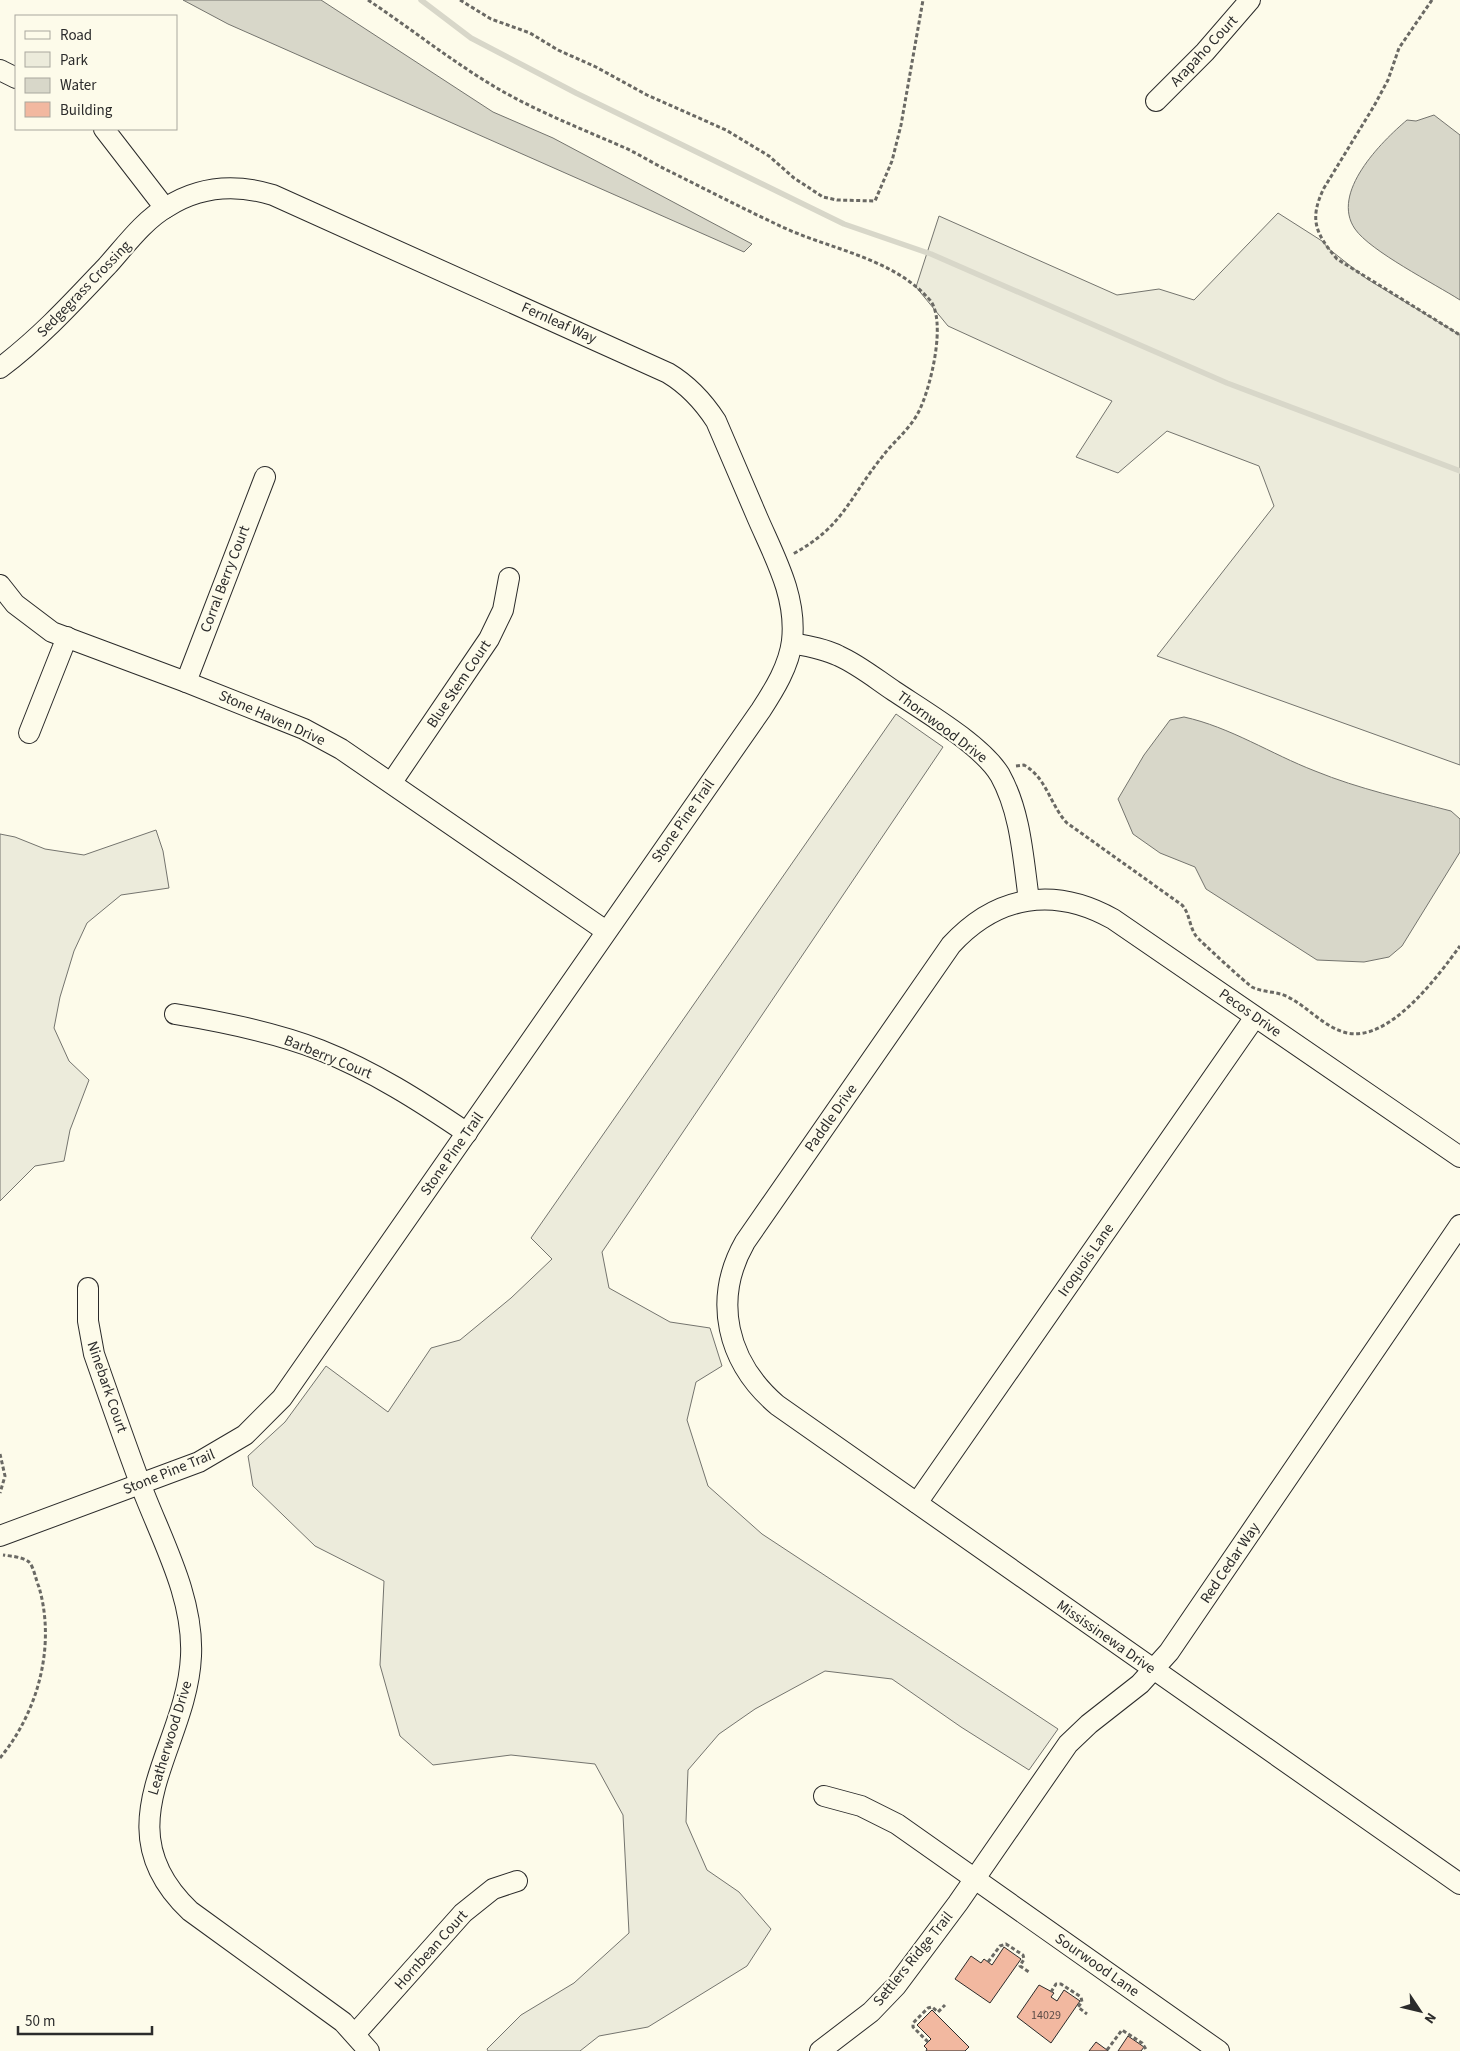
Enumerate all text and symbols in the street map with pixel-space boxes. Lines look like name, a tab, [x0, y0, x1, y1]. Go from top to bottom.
street label: Arapaho Court	[1165, 11, 1243, 91]
legend	[15, 15, 178, 130]
text: Road	[60, 25, 92, 46]
text: Park	[60, 50, 89, 71]
text: Water	[60, 75, 97, 96]
text: Building	[60, 100, 113, 121]
street label: Sedgegrass Crossing	[32, 235, 136, 342]
street label: Fernleaf Way	[518, 297, 600, 349]
street label: Corral Berry Court	[195, 522, 255, 636]
street label: Blue Stem Court	[422, 636, 496, 732]
street label: Stone Haven Drive	[215, 685, 329, 751]
street label: Thornwood Drive	[892, 686, 992, 768]
street label: Stone Pine Trail	[646, 775, 720, 867]
street label: Pecos Drive	[1214, 984, 1286, 1042]
street label: Barberry Court	[281, 1030, 375, 1084]
street label: Paddle Drive	[800, 1080, 862, 1156]
street label: Stone Pine Trail	[415, 1108, 489, 1200]
street label: Iroquois Lane	[1053, 1219, 1119, 1301]
street label: Ninebark Court	[82, 1338, 132, 1436]
street label: Stone Pine Trail	[120, 1444, 218, 1500]
street label: Red Cedar Way	[1195, 1518, 1265, 1608]
street label: Mississinewa Drive	[1052, 1595, 1160, 1679]
street label: Leatherwood Drive	[143, 1678, 197, 1798]
street label: Hornbean Court	[389, 1906, 473, 1994]
street label: Settlers Ridge Trail	[868, 1907, 958, 2011]
street label: Sourwood Lane	[1051, 1928, 1143, 2002]
north arrow	[1395, 1986, 1445, 2036]
scale bar	[18, 2004, 151, 2036]
house number: 14029	[1031, 2007, 1061, 2024]
text: N	[1419, 2008, 1441, 2027]
text: 50 m	[25, 2011, 55, 2032]

